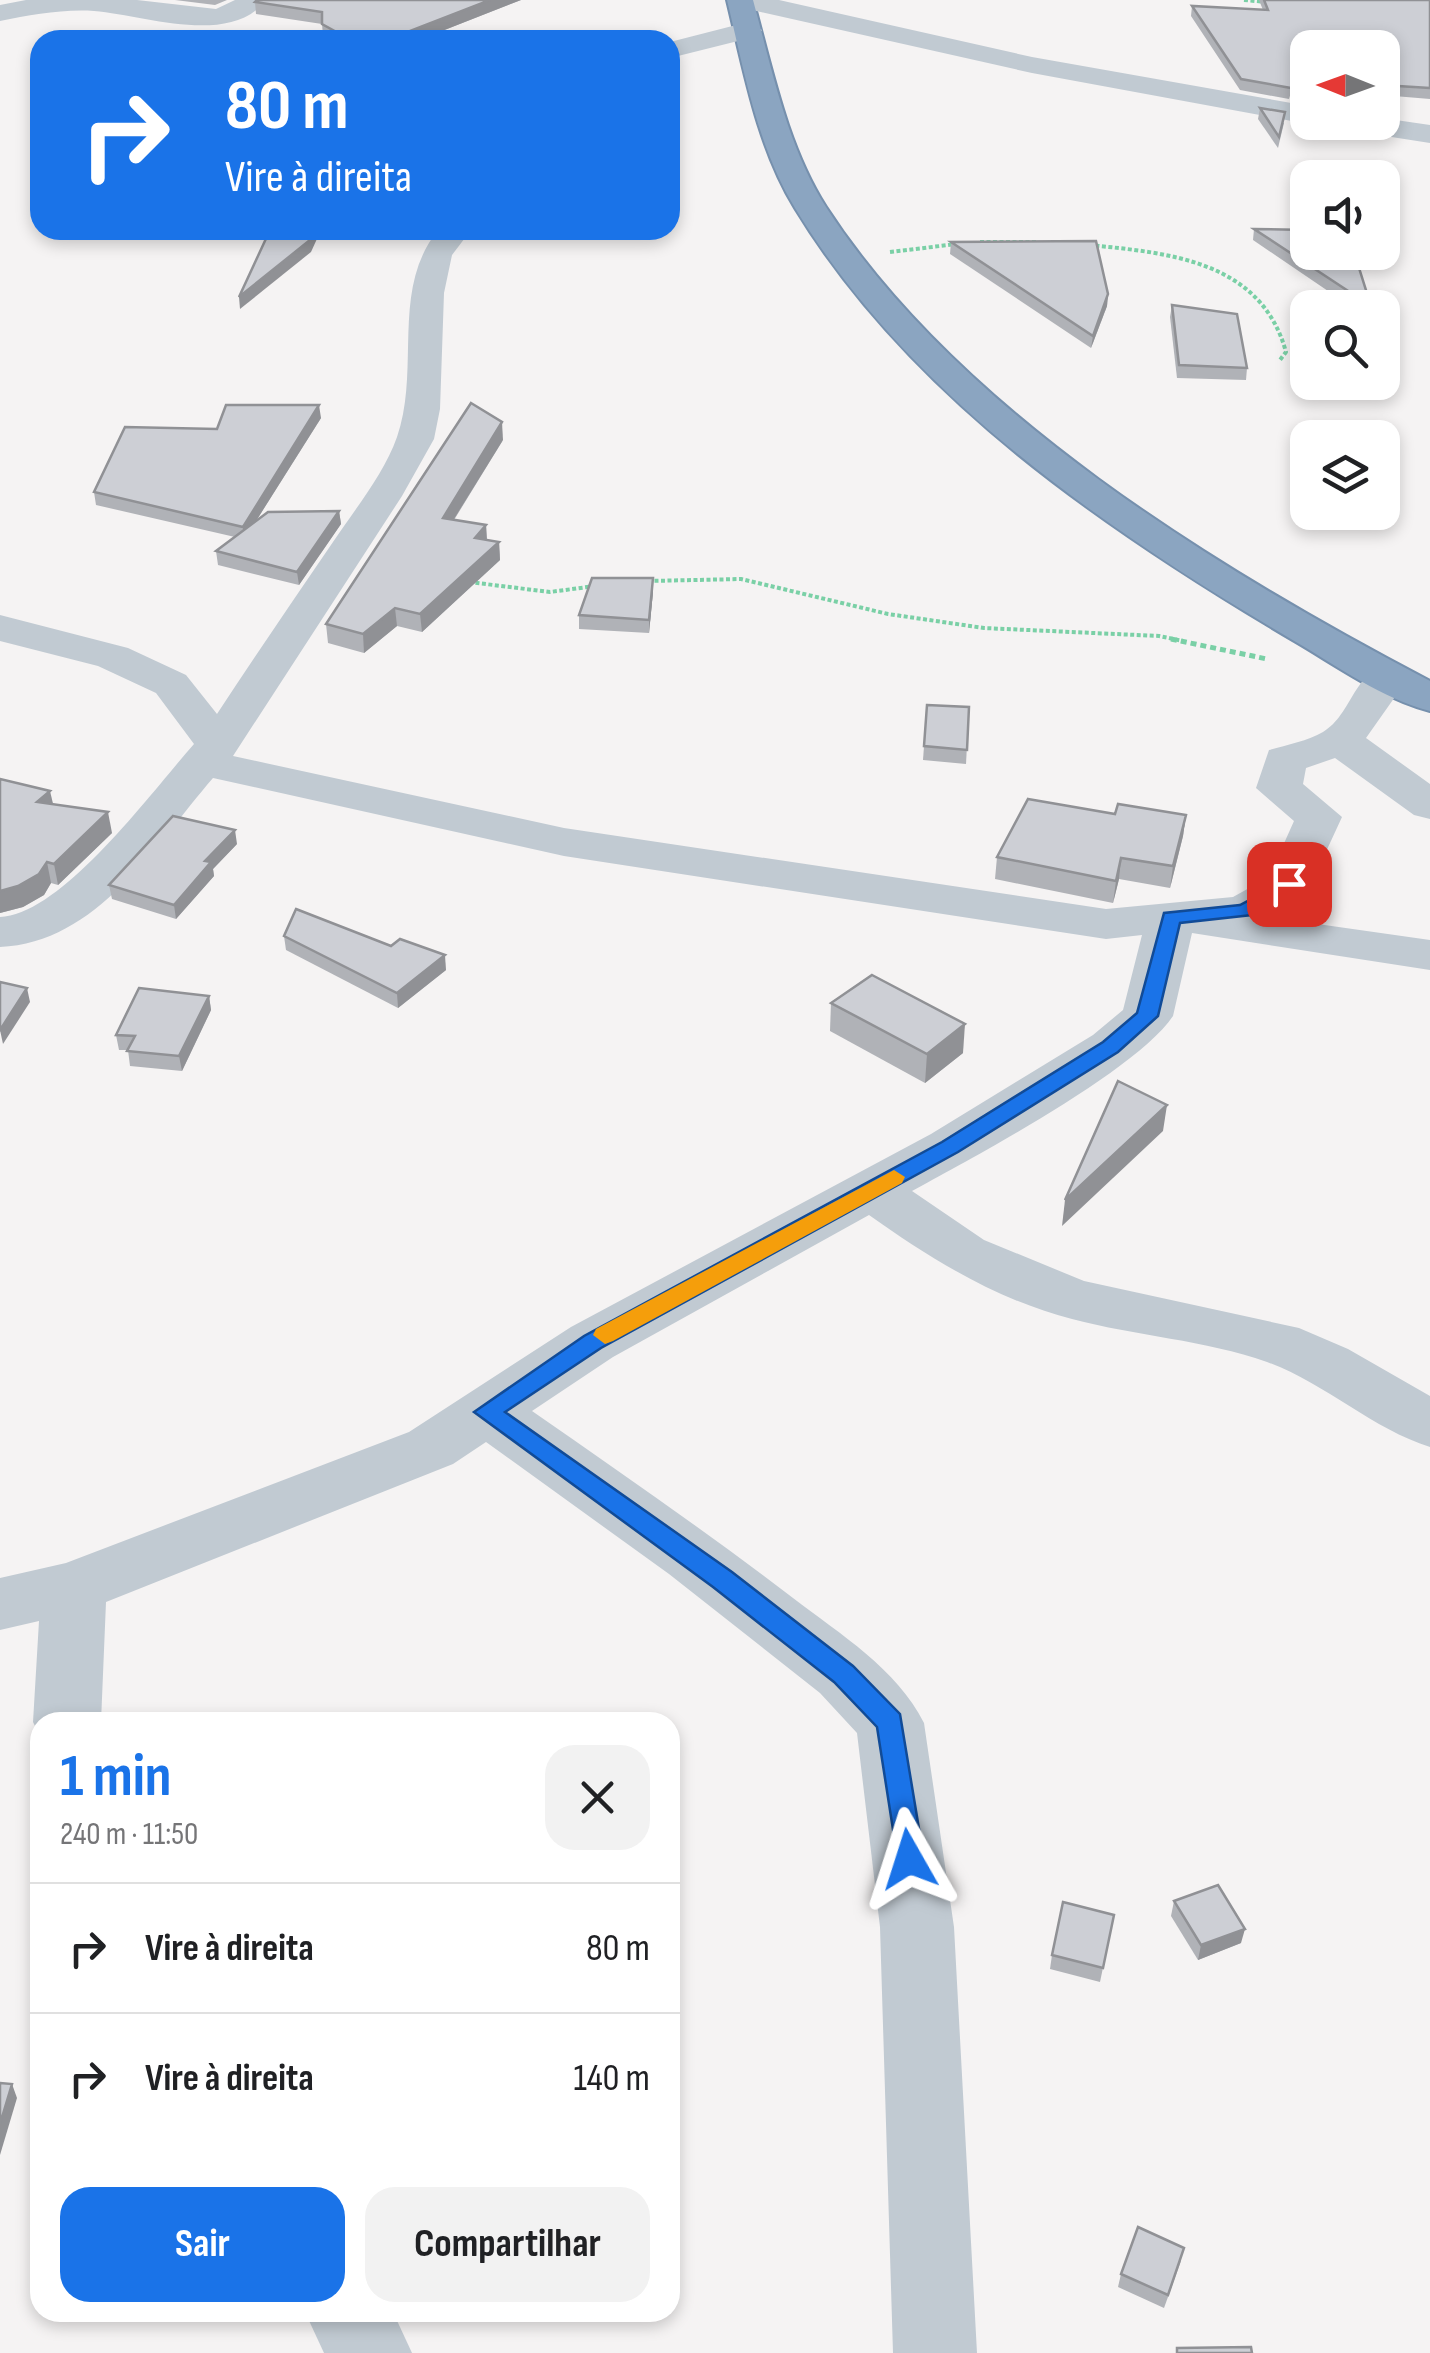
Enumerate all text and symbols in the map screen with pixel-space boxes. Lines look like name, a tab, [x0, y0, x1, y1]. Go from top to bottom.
north arrow	[1290, 30, 1400, 140]
map controls	[1290, 30, 1400, 530]
text: 80 m	[225, 65, 349, 149]
icon: right	[60, 70, 190, 200]
text: Vire à direita	[225, 150, 412, 205]
button: sound	[1290, 160, 1400, 270]
button: search	[1290, 290, 1400, 400]
button: layers	[1290, 420, 1400, 530]
pin	[1247, 842, 1332, 927]
icon: arrive	[1262, 857, 1317, 912]
text: 1 min	[60, 1741, 172, 1813]
button: close	[545, 1745, 650, 1850]
position arrow	[857, 1807, 961, 1911]
text: 240 m · 11:50	[60, 1815, 198, 1854]
icon: right	[60, 1921, 115, 1976]
text: Vire à direita	[145, 1926, 314, 1971]
text: 80 m	[586, 1926, 650, 1971]
icon: right	[60, 2051, 115, 2106]
text: Vire à direita	[145, 2056, 314, 2101]
text: 140 m	[573, 2056, 650, 2101]
button: Sair	[60, 2187, 345, 2302]
button: Compartilhar	[365, 2187, 650, 2302]

